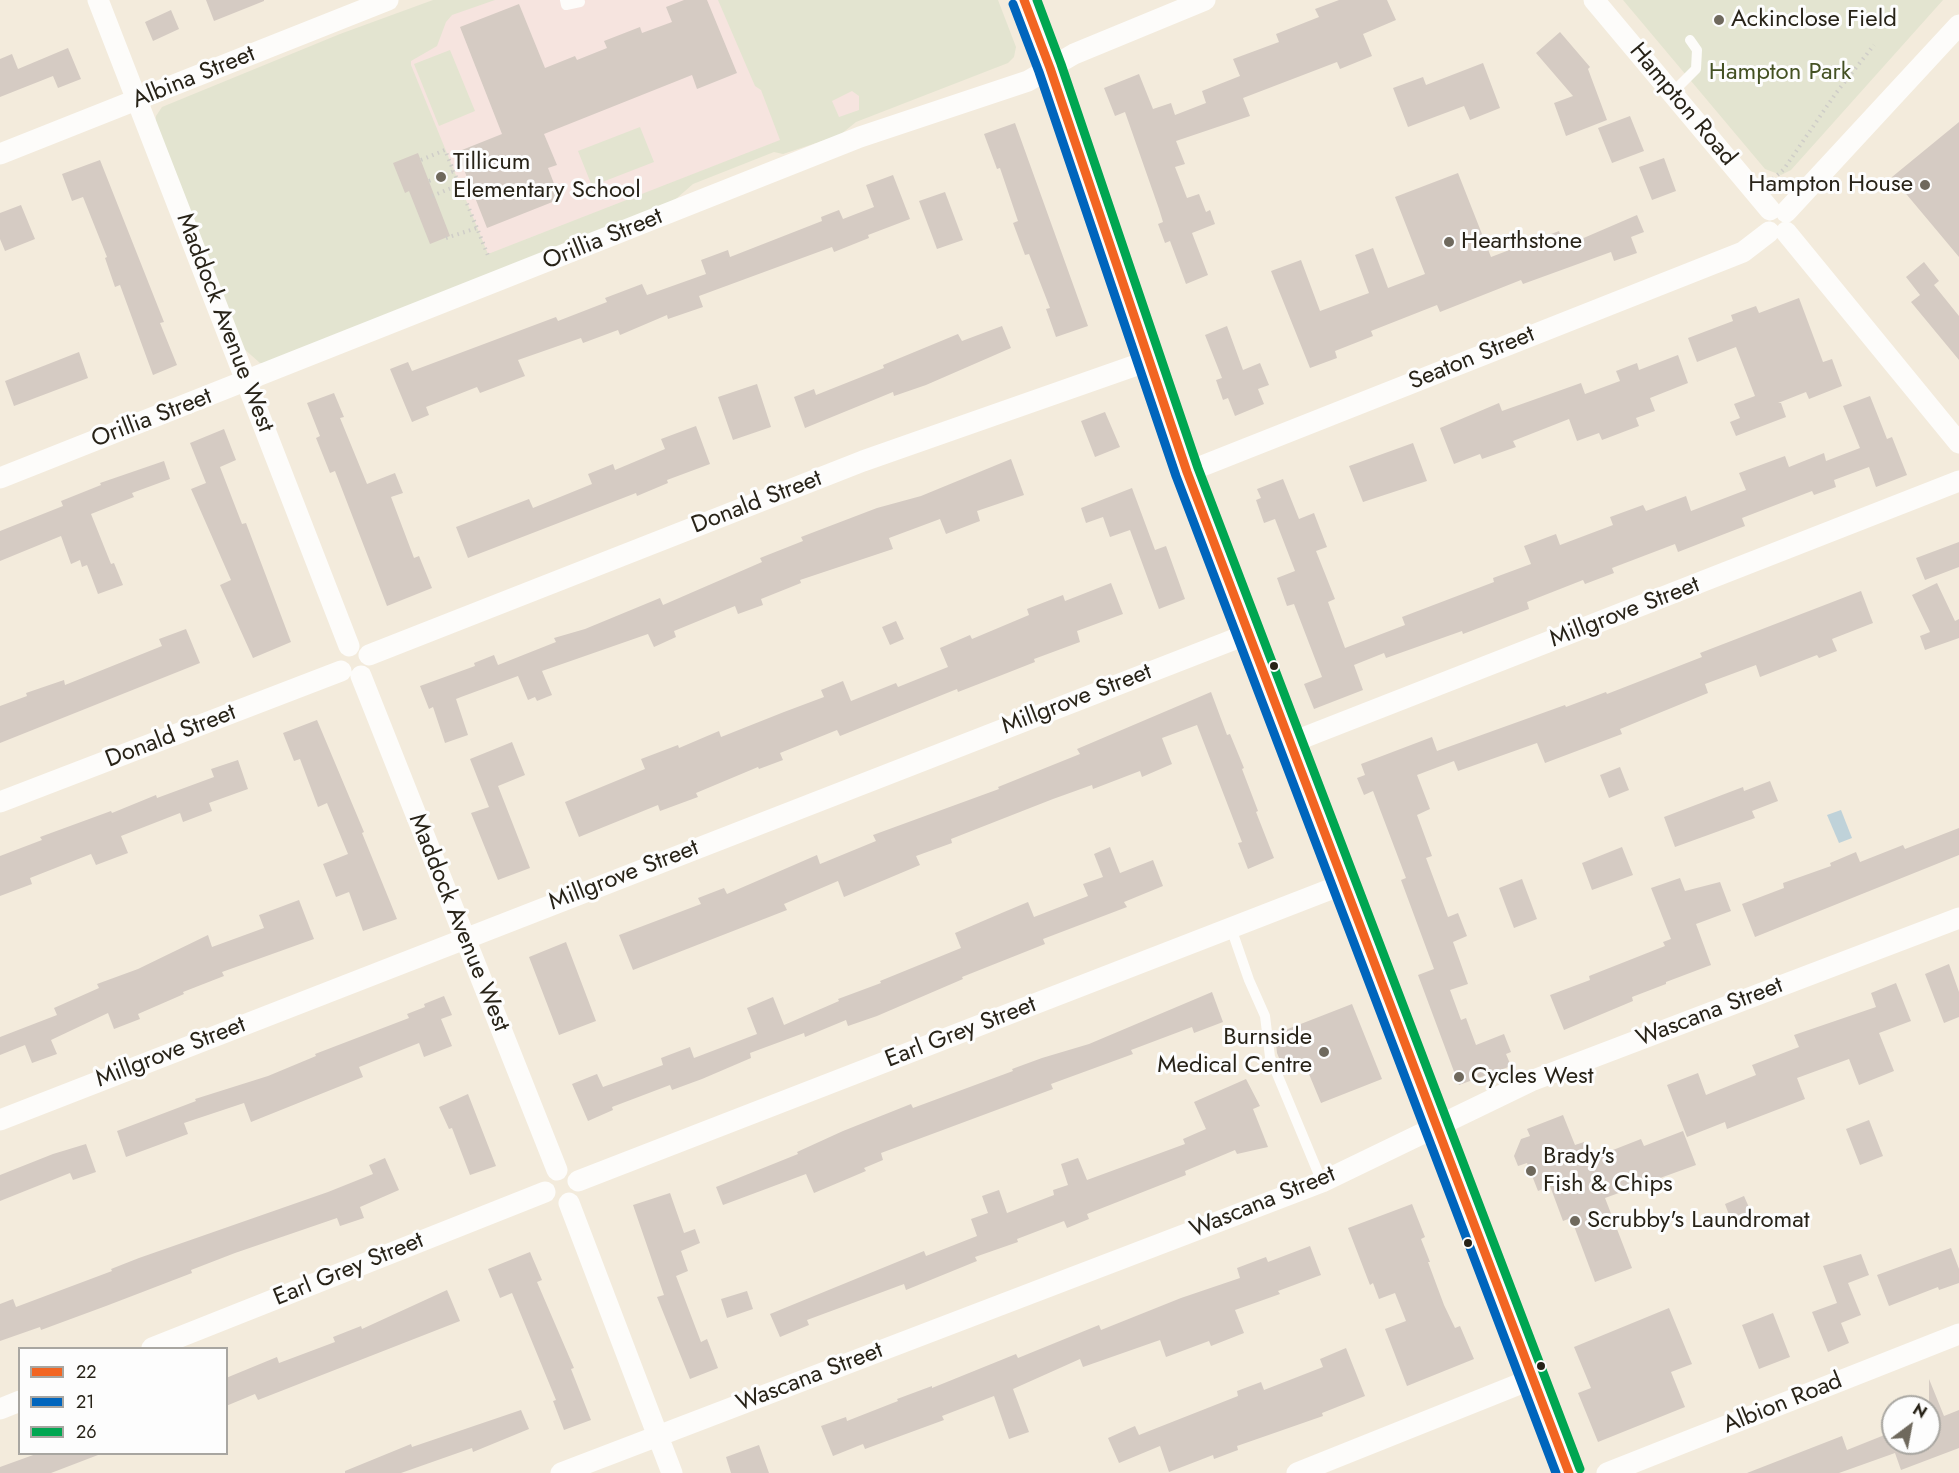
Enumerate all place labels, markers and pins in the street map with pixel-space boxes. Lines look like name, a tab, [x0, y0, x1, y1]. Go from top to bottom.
place label: Ackinclose Field	[1731, 6, 1897, 34]
marker: Ackinclose Field	[1712, 13, 1726, 27]
place label: Tillicum Elementary School	[453, 149, 641, 205]
marker: Tillicum Elementary School	[434, 170, 448, 184]
place label: Hampton House	[1748, 171, 1913, 199]
marker: Hampton House	[1918, 178, 1932, 192]
place label: Hearthstone	[1461, 228, 1582, 256]
marker: Hearthstone	[1442, 235, 1456, 249]
unlabelled marker	[1268, 660, 1280, 672]
place label: Burnside Medical Centre	[1157, 1024, 1312, 1080]
marker: Burnside Medical Centre	[1317, 1045, 1331, 1059]
place label: Cycles West	[1471, 1063, 1593, 1091]
marker: Cycles West	[1452, 1070, 1466, 1084]
place label: Brady's Fish & Chips	[1543, 1143, 1673, 1199]
marker: Brady's Fish & Chips	[1524, 1164, 1538, 1178]
place label: Scrubby's Laundromat	[1587, 1207, 1810, 1235]
marker: Scrubby's Laundromat	[1568, 1214, 1582, 1228]
unlabelled marker	[1462, 1237, 1474, 1249]
unlabelled marker	[1535, 1360, 1547, 1372]

